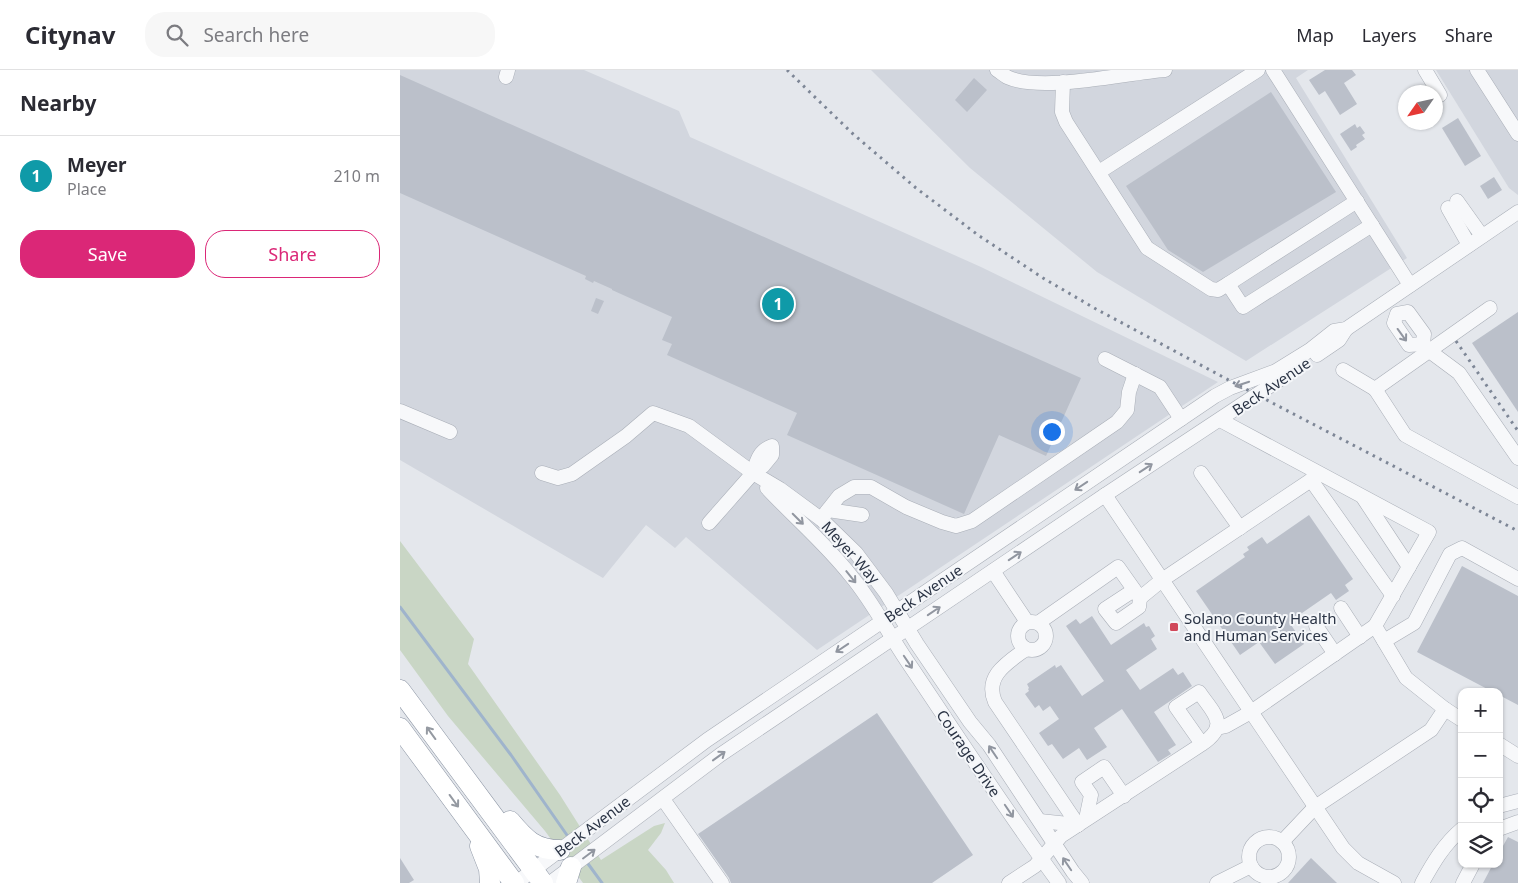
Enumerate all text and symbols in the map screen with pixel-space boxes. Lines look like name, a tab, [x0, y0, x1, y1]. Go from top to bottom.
search box	[145, 12, 495, 57]
text: Citynav	[25, 18, 115, 51]
icon: search	[163, 21, 191, 49]
text: Search here	[203, 22, 309, 48]
text: Map	[1296, 23, 1334, 47]
text: Layers	[1362, 23, 1417, 47]
text: Share	[1445, 23, 1493, 47]
north arrow	[1398, 85, 1443, 130]
text: Nearby	[20, 89, 96, 117]
text: Meyer	[67, 152, 127, 178]
text: 1	[31, 165, 41, 187]
text: 210 m	[333, 165, 380, 187]
text: Place	[67, 178, 107, 200]
button: Save	[20, 230, 195, 278]
button: Share	[205, 230, 380, 278]
pin: 1	[762, 285, 794, 323]
one-way arrow	[1397, 327, 1407, 341]
street label: Beck Avenue	[1228, 353, 1314, 419]
one-way arrow	[1235, 380, 1251, 389]
your location	[1039, 419, 1065, 445]
one-way arrow	[1139, 463, 1153, 473]
one-way arrow	[1074, 481, 1088, 492]
one-way arrow	[792, 513, 804, 526]
street label: Meyer Way	[818, 516, 885, 588]
one-way arrow	[1007, 551, 1021, 561]
street label: Beck Avenue	[880, 560, 966, 626]
one-way arrow	[846, 570, 857, 583]
one-way arrow	[927, 606, 941, 616]
place label: Solano County Health and Human Services	[1184, 608, 1336, 645]
marker: Solano County Health and Human Services	[1168, 621, 1180, 633]
one-way arrow	[835, 643, 849, 653]
one-way arrow	[903, 655, 913, 669]
map controls	[1458, 688, 1503, 868]
button: +	[1458, 688, 1503, 733]
street label: Courage Drive	[933, 706, 1005, 800]
one-way arrow	[426, 726, 436, 740]
button: −	[1458, 733, 1503, 778]
one-way arrow	[988, 745, 998, 759]
one-way arrow	[712, 751, 726, 761]
button: locate	[1458, 778, 1503, 823]
street label: Beck Avenue	[550, 791, 634, 861]
one-way arrow	[449, 794, 459, 808]
one-way arrow	[1004, 804, 1014, 818]
button: layers	[1458, 823, 1503, 868]
one-way arrow	[582, 849, 596, 859]
one-way arrow	[1062, 857, 1072, 871]

